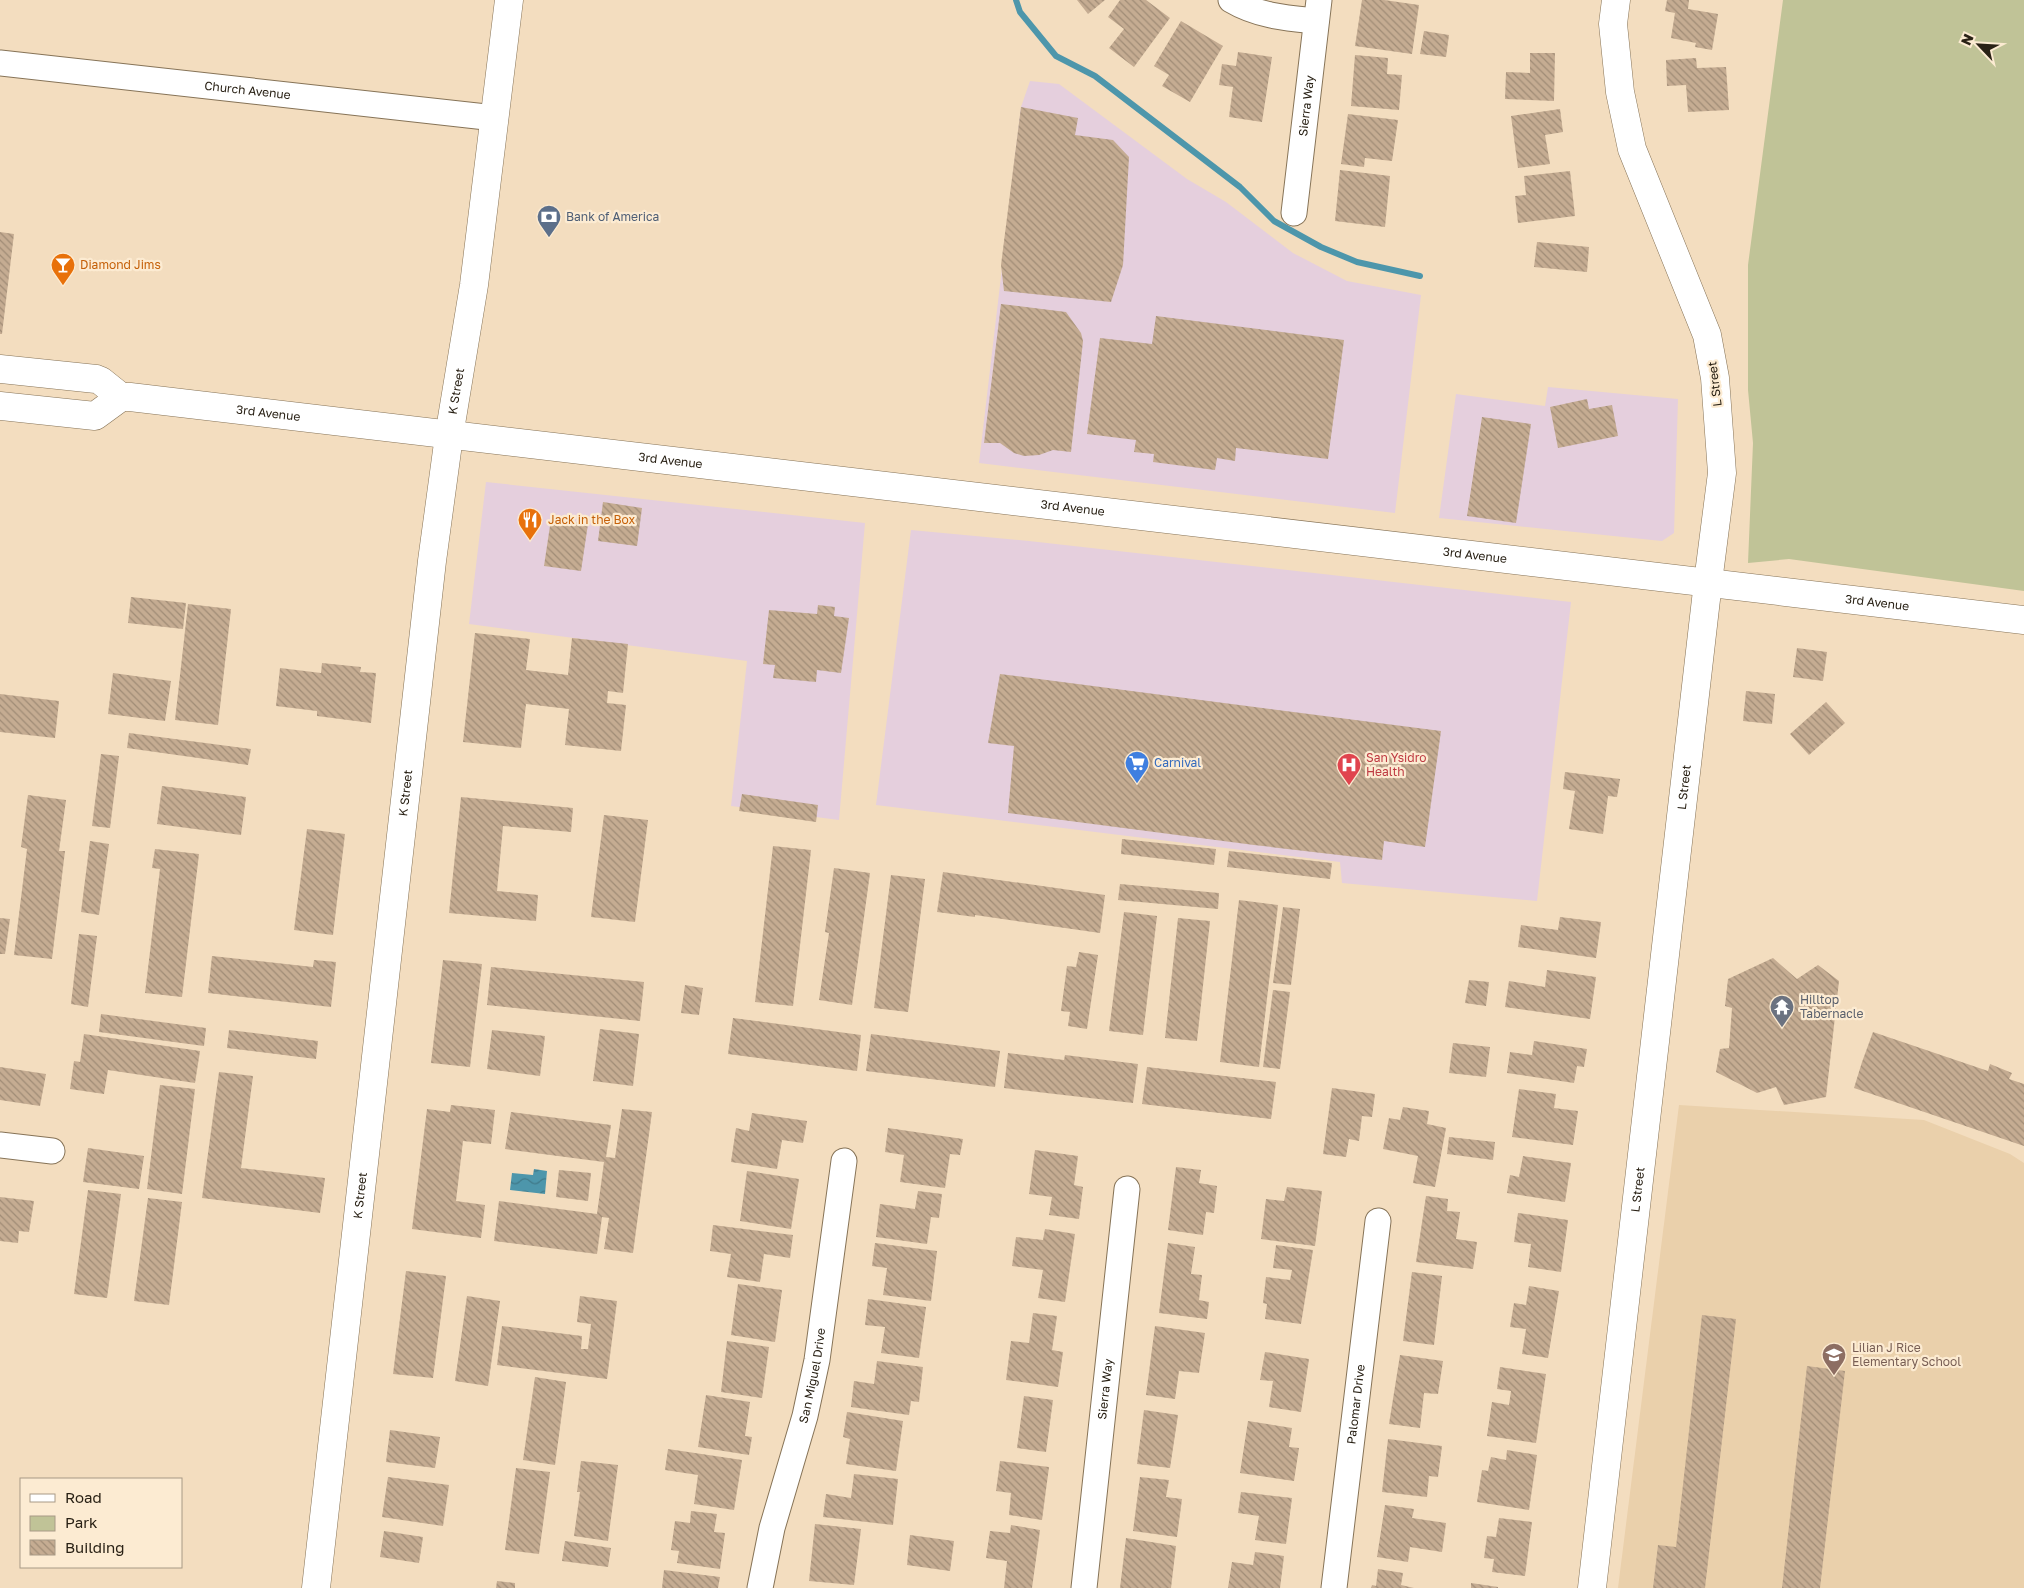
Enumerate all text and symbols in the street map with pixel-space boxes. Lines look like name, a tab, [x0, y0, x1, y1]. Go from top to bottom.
north arrow	[1954, 20, 2004, 70]
text: N	[1957, 31, 1977, 48]
street label: Sierra Way	[1295, 74, 1317, 137]
street label: Church Avenue	[204, 78, 292, 102]
bank icon: Bank of America	[536, 204, 562, 238]
place label: Bank of America	[566, 209, 659, 224]
bar icon: Diamond Jims	[50, 252, 76, 286]
place label: Diamond Jims	[80, 257, 161, 272]
street label: L Street	[1704, 360, 1725, 407]
street label: K Street	[445, 367, 467, 416]
street label: 3rd Avenue	[236, 402, 301, 424]
street label: 3rd Avenue	[638, 449, 703, 471]
street label: 3rd Avenue	[1040, 496, 1106, 519]
restaurant icon: Jack in the Box	[517, 507, 543, 541]
place label: Jack in the Box	[548, 512, 635, 527]
street label: 3rd Avenue	[1442, 544, 1508, 566]
street label: 3rd Avenue	[1844, 591, 1910, 613]
supermarket icon: Carnival	[1124, 750, 1150, 784]
place label: San Ysidro Health	[1366, 750, 1426, 779]
hospital icon: San Ysidro Health	[1336, 752, 1362, 786]
place label: Carnival	[1154, 755, 1201, 770]
street label: L Street	[1674, 764, 1694, 811]
street label: K Street	[395, 769, 415, 817]
place label: Hilltop Tabernacle	[1800, 992, 1864, 1021]
temple icon: Hilltop Tabernacle	[1769, 994, 1795, 1028]
street label: L Street	[1627, 1166, 1648, 1213]
street label: K Street	[350, 1171, 370, 1220]
street label: San Miguel Drive	[795, 1327, 828, 1425]
place label: Lilian J Rice Elementary School	[1852, 1340, 1961, 1369]
school or university icon: Lilian J Rice Elementary School	[1821, 1342, 1847, 1376]
street label: Sierra Way	[1094, 1358, 1116, 1420]
street label: Palomar Drive	[1343, 1363, 1368, 1445]
legend	[20, 1478, 182, 1568]
text: Road	[65, 1488, 102, 1506]
text: Park	[65, 1513, 98, 1531]
text: Building	[65, 1538, 125, 1556]

